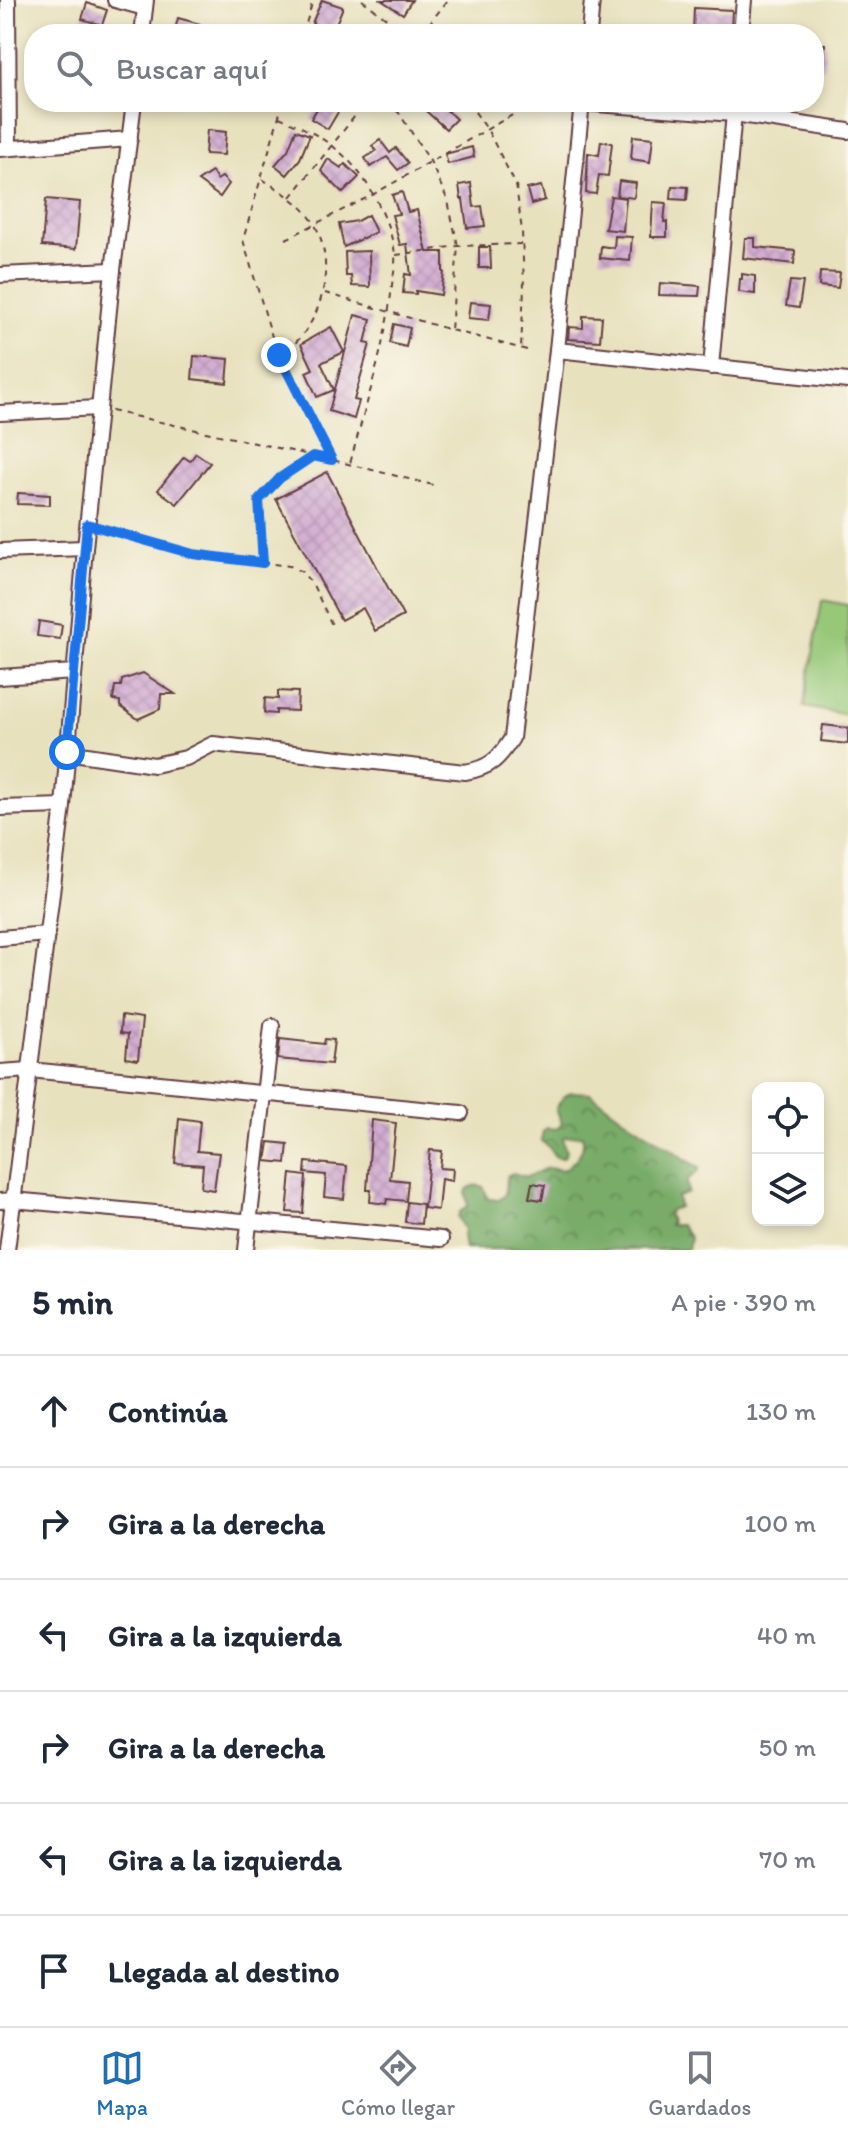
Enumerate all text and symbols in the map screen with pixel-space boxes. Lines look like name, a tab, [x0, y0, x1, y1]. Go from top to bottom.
search box	[24, 24, 824, 112]
icon: search	[52, 46, 96, 90]
text: Buscar aquí	[116, 50, 268, 87]
route end	[261, 337, 297, 373]
route start	[49, 734, 85, 770]
map controls	[752, 1082, 824, 1226]
button: locate	[752, 1082, 824, 1154]
button: layers	[752, 1154, 824, 1226]
text: 5 min	[32, 1282, 113, 1323]
text: A pie · 390 m	[671, 1286, 816, 1318]
icon: ahead	[32, 1389, 76, 1433]
text: Continúa	[108, 1393, 228, 1430]
text: 130 m	[746, 1395, 816, 1427]
icon: right	[32, 1501, 76, 1545]
text: Gira a la derecha	[108, 1505, 325, 1542]
text: 100 m	[744, 1507, 816, 1539]
icon: left	[32, 1613, 76, 1657]
text: Gira a la izquierda	[108, 1617, 342, 1654]
text: 40 m	[757, 1619, 816, 1651]
icon: right	[32, 1725, 76, 1769]
text: Gira a la derecha	[108, 1729, 325, 1766]
text: 50 m	[759, 1731, 816, 1763]
icon: left	[32, 1837, 76, 1881]
text: Gira a la izquierda	[108, 1841, 342, 1878]
text: 70 m	[759, 1843, 816, 1875]
icon: arrive	[32, 1949, 76, 1993]
text: Llegada al destino	[108, 1953, 340, 1990]
tab: Mapa	[97, 2046, 148, 2121]
tab: Cómo llegar	[341, 2046, 455, 2121]
tab: Guardados	[648, 2046, 751, 2121]

